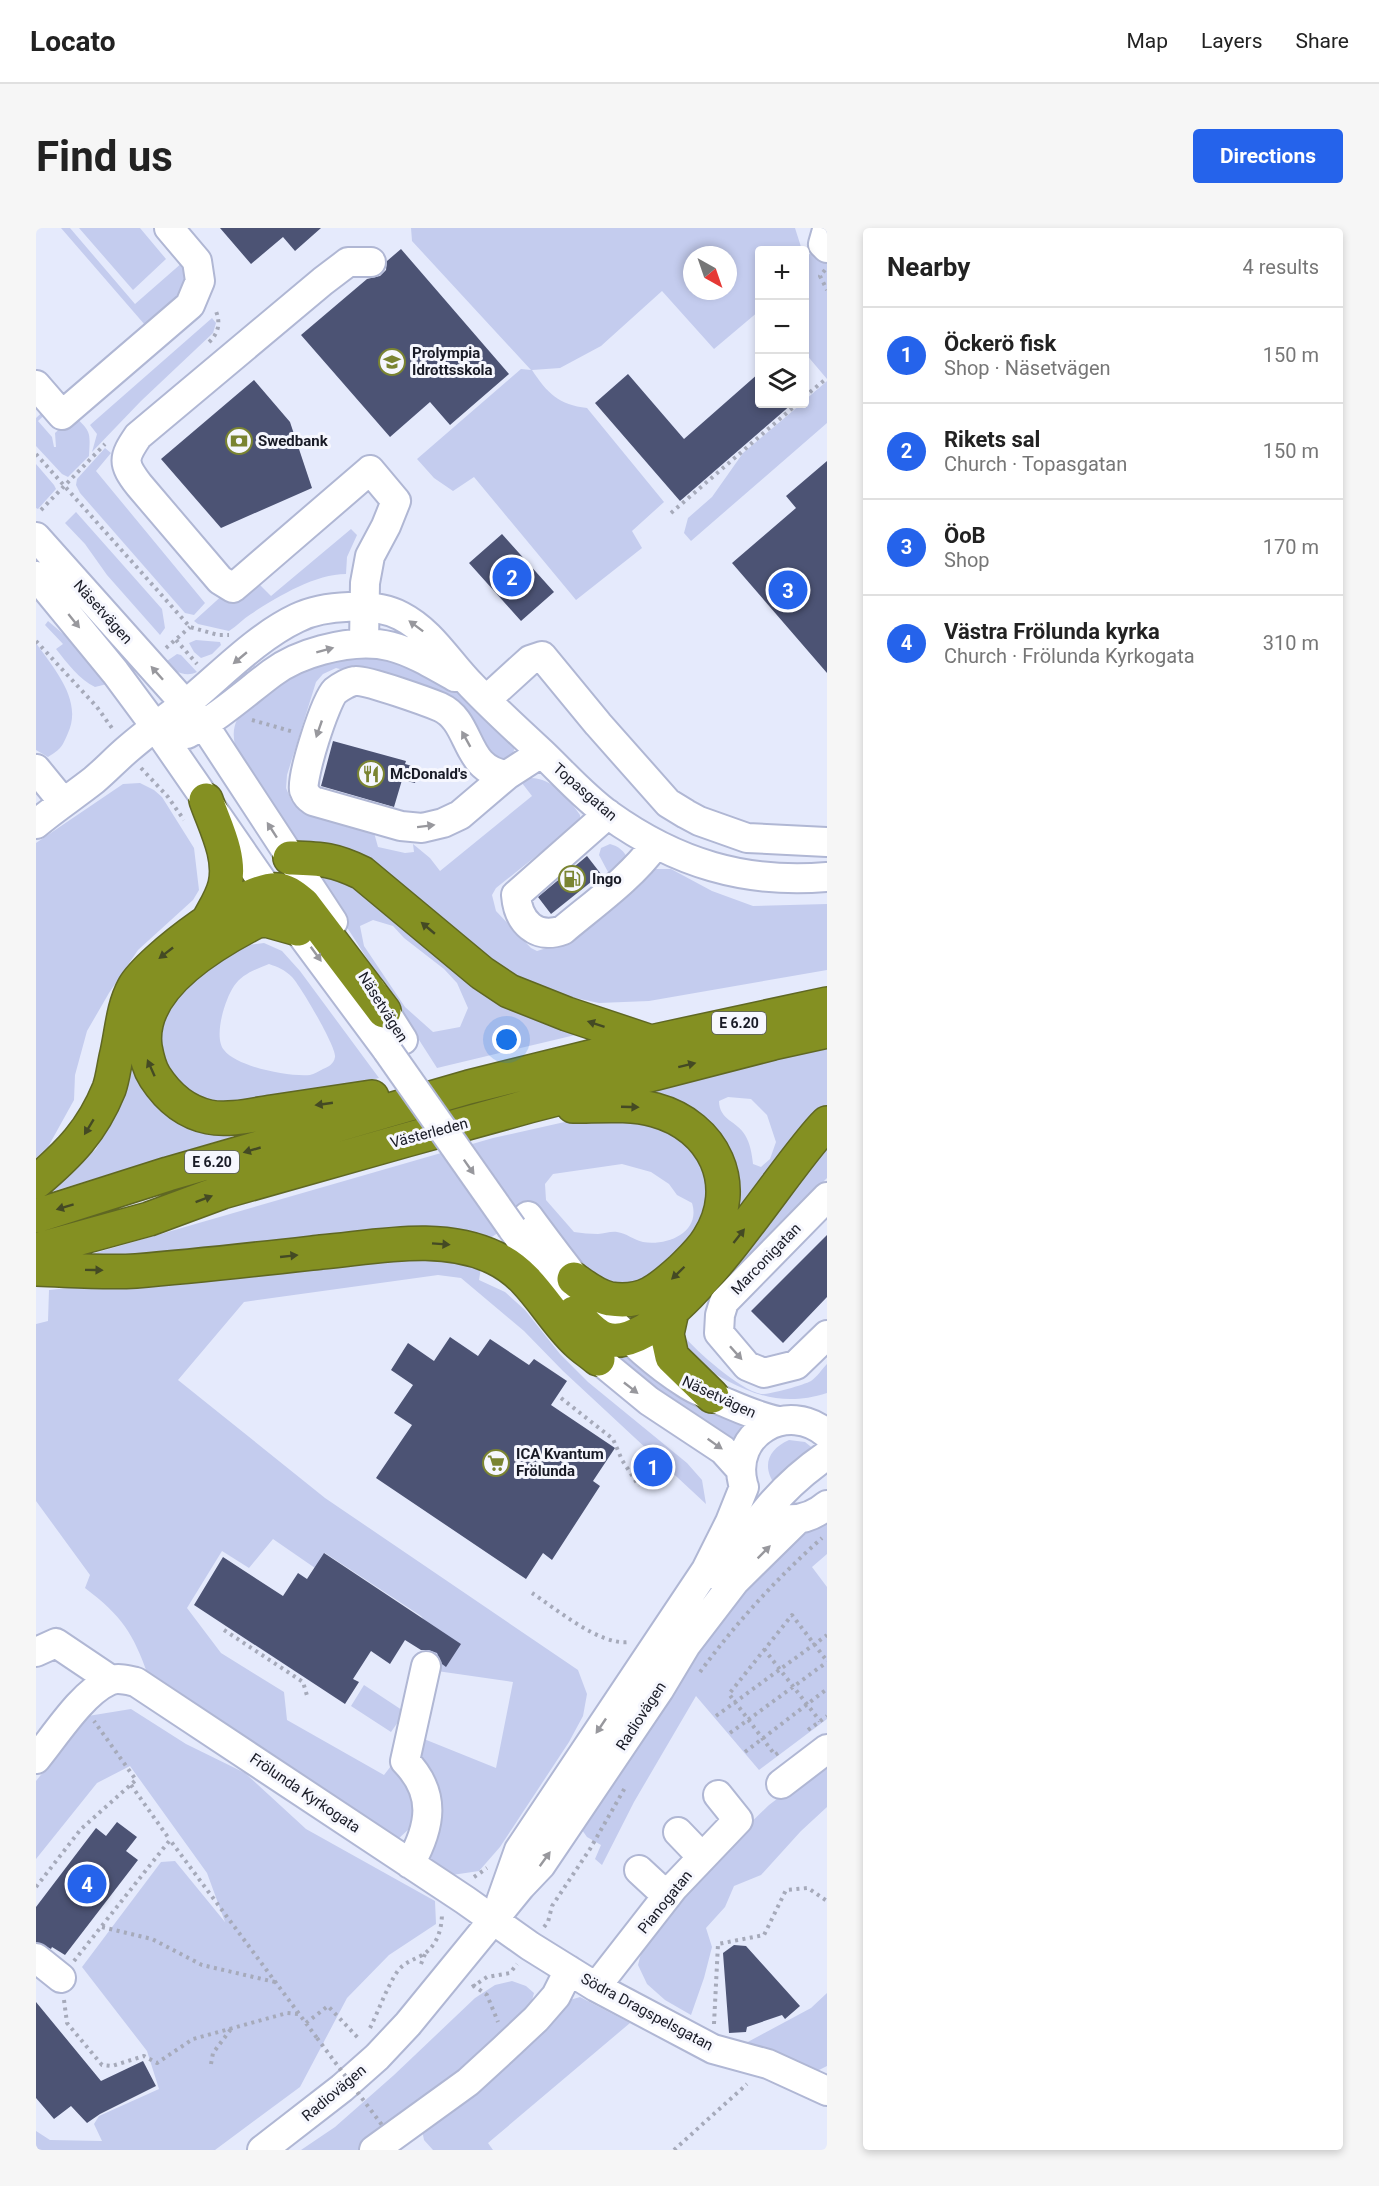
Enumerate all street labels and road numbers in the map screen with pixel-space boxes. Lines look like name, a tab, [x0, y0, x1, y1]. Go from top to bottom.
street label: Näsetvägen	[70, 576, 136, 648]
street label: Topasgatan	[549, 759, 621, 825]
street label: Näsetvägen	[354, 969, 412, 1045]
road number: E 6.20	[712, 1012, 766, 1034]
street label: Västerleden	[388, 1114, 470, 1152]
road number: E 6.20	[185, 1151, 239, 1173]
street label: Marconigatan	[727, 1219, 805, 1299]
street label: Näsetvägen	[679, 1372, 759, 1422]
street label: Radiovägen	[612, 1678, 670, 1754]
street label: Frölunda Kyrkogata	[246, 1749, 364, 1837]
street label: Pianogatan	[634, 1867, 696, 1937]
street label: Södra Dragspelsgatan	[578, 1969, 716, 2055]
street label: Radiovägen	[298, 2061, 370, 2125]

